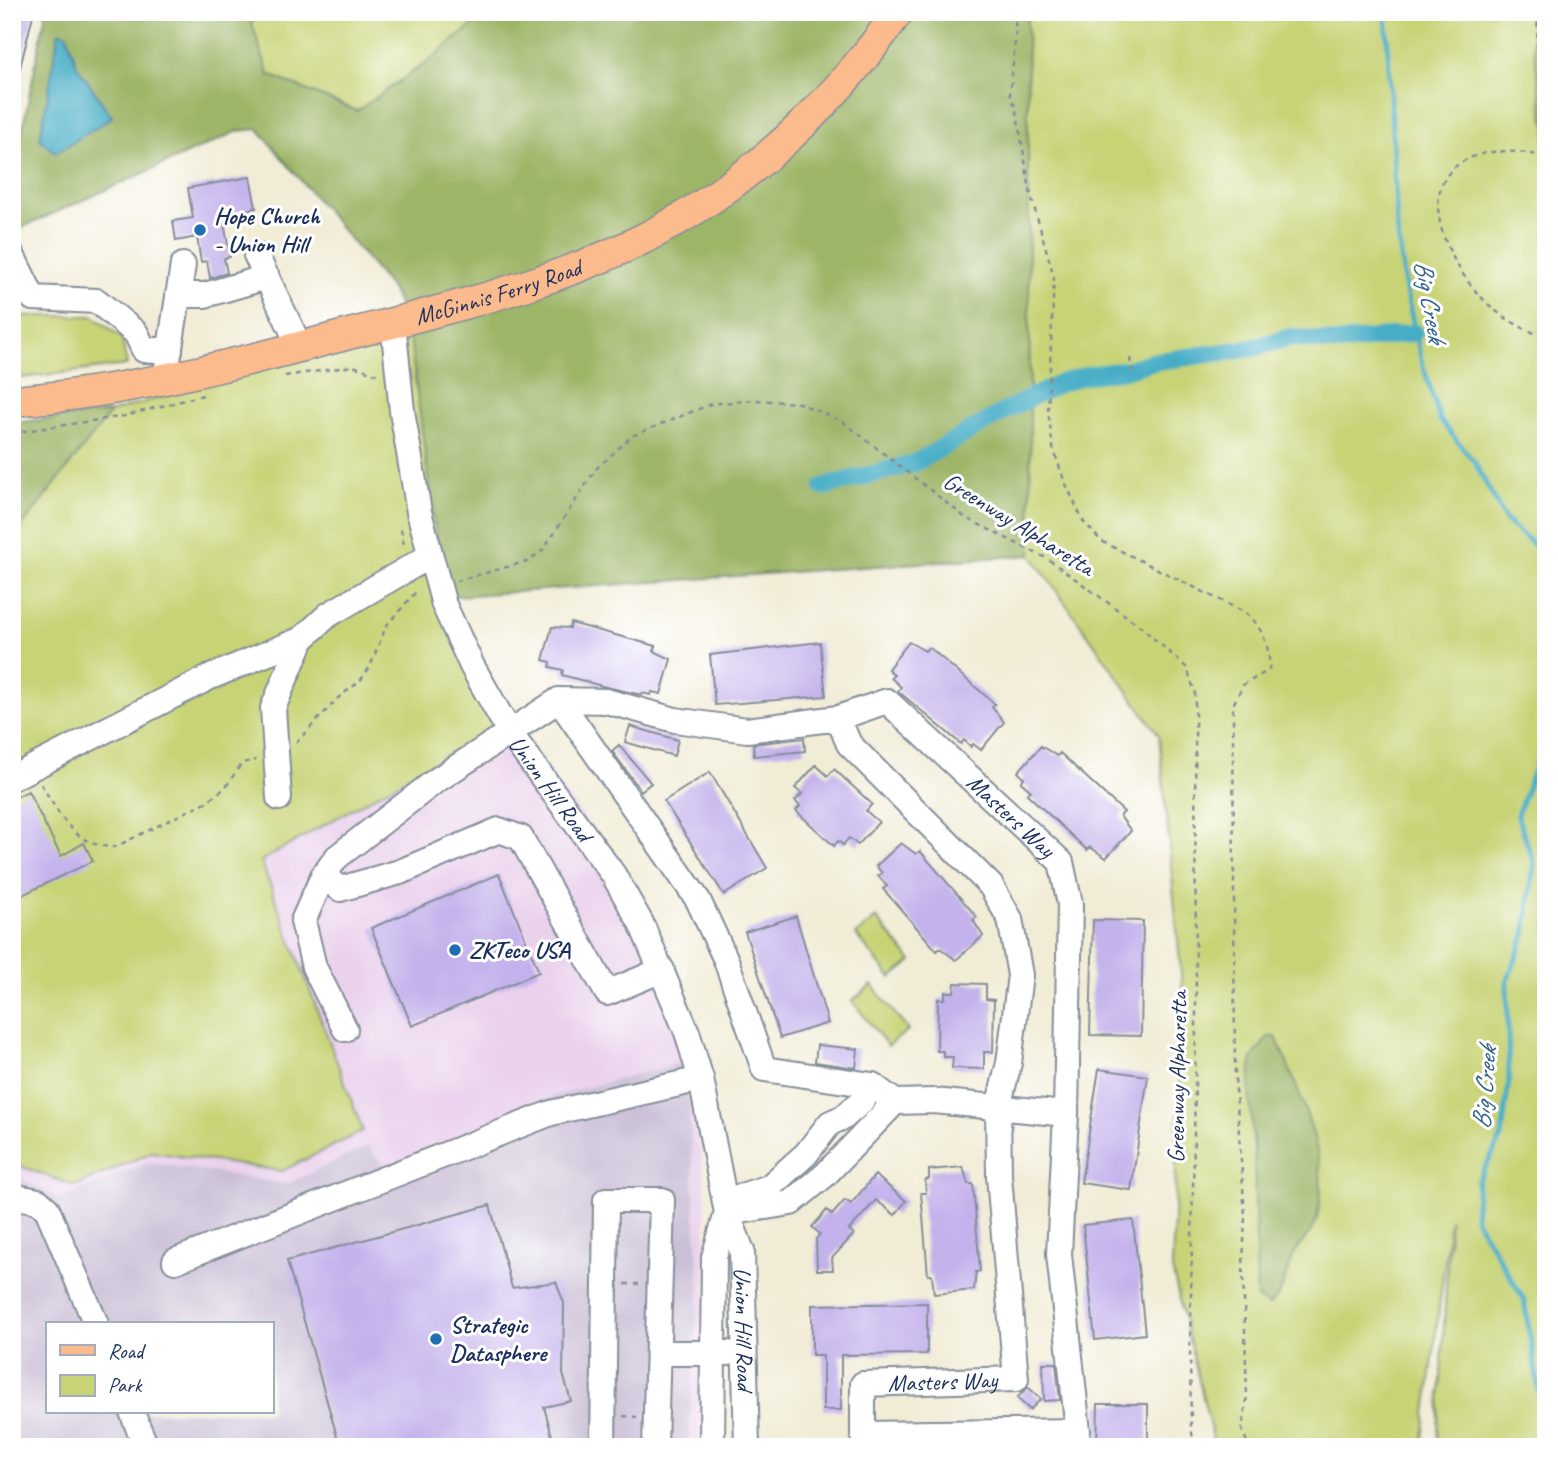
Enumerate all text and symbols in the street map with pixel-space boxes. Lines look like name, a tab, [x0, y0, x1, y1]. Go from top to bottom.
place label: Hope Church - Union Hill	[214, 201, 321, 259]
marker: Hope Church - Union Hill	[192, 222, 208, 238]
street label: McGinnis Ferry Road	[412, 251, 589, 331]
water label: Big Creek	[1407, 258, 1454, 350]
street label: Greenway Alpharetta	[938, 466, 1102, 583]
street label: Union Hill Road	[502, 730, 601, 850]
street label: Masters Way	[960, 767, 1063, 865]
place label: ZKTeco USA	[469, 935, 572, 965]
marker: ZKTeco USA	[447, 942, 463, 958]
street label: Greenway Alpharetta	[1161, 989, 1194, 1163]
water label: Big Creek	[1464, 1040, 1505, 1131]
street label: Union Hill Road	[727, 1267, 761, 1395]
place label: Strategic Datasphere	[450, 1310, 548, 1368]
legend	[46, 1322, 273, 1414]
marker: Strategic Datasphere	[428, 1331, 444, 1347]
text: Road	[108, 1338, 147, 1364]
street label: Masters Way	[887, 1365, 1000, 1398]
text: Park	[108, 1372, 143, 1398]

